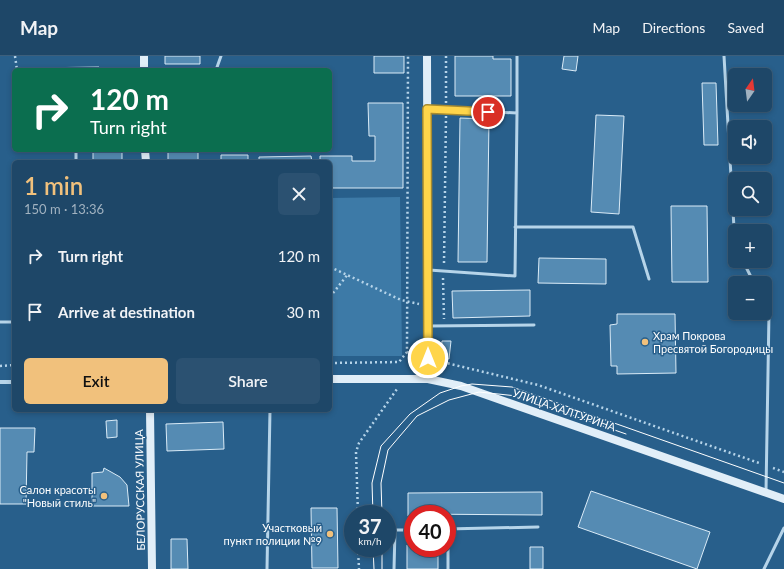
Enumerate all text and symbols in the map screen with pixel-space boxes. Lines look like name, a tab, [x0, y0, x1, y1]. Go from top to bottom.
text: Map	[20, 16, 58, 39]
text: Map	[593, 19, 620, 36]
text: Directions	[642, 19, 705, 36]
text: Saved	[727, 19, 764, 36]
north arrow	[728, 68, 772, 112]
map controls	[728, 68, 772, 320]
text: 120 m	[90, 82, 169, 116]
icon: right	[24, 84, 76, 136]
pin	[471, 95, 505, 129]
icon: arrive	[477, 101, 499, 123]
text: Turn right	[90, 116, 167, 138]
button: sound	[728, 120, 772, 164]
text: 1 min	[24, 171, 83, 200]
button: search	[728, 172, 772, 216]
button: close	[278, 173, 320, 215]
text: 150 m · 13:36	[24, 201, 104, 217]
button: +	[728, 224, 772, 268]
icon: right	[24, 245, 46, 267]
text: Turn right	[58, 247, 123, 265]
text: 120 m	[278, 247, 320, 265]
button: −	[728, 276, 772, 320]
icon: arrive	[24, 301, 46, 323]
text: Arrive at destination	[58, 303, 195, 321]
text: 30 m	[286, 303, 320, 321]
place label: Храм Покрова Пресвятой Богородицы	[653, 329, 773, 355]
position arrow	[407, 337, 449, 379]
marker: Храм Покрова Пресвятой Богородицы	[640, 337, 650, 347]
button: Exit	[24, 358, 168, 404]
button: Share	[176, 358, 320, 404]
street label: УЛИЦА ХАЛТУРИНА	[511, 386, 618, 433]
street label: БЕЛОРУССКАЯ УЛИЦА	[132, 429, 147, 551]
place label: Салон красоты "Новый стиль"	[20, 483, 96, 509]
marker: Салон красоты "Новый стиль"	[99, 491, 109, 501]
speed limit sign: 40	[404, 505, 456, 557]
text: 37	[358, 514, 382, 538]
place label: Участковый пункт полиции №9	[224, 521, 322, 547]
marker: Участковый пункт полиции №9	[325, 529, 335, 539]
text: km/h	[358, 535, 382, 547]

